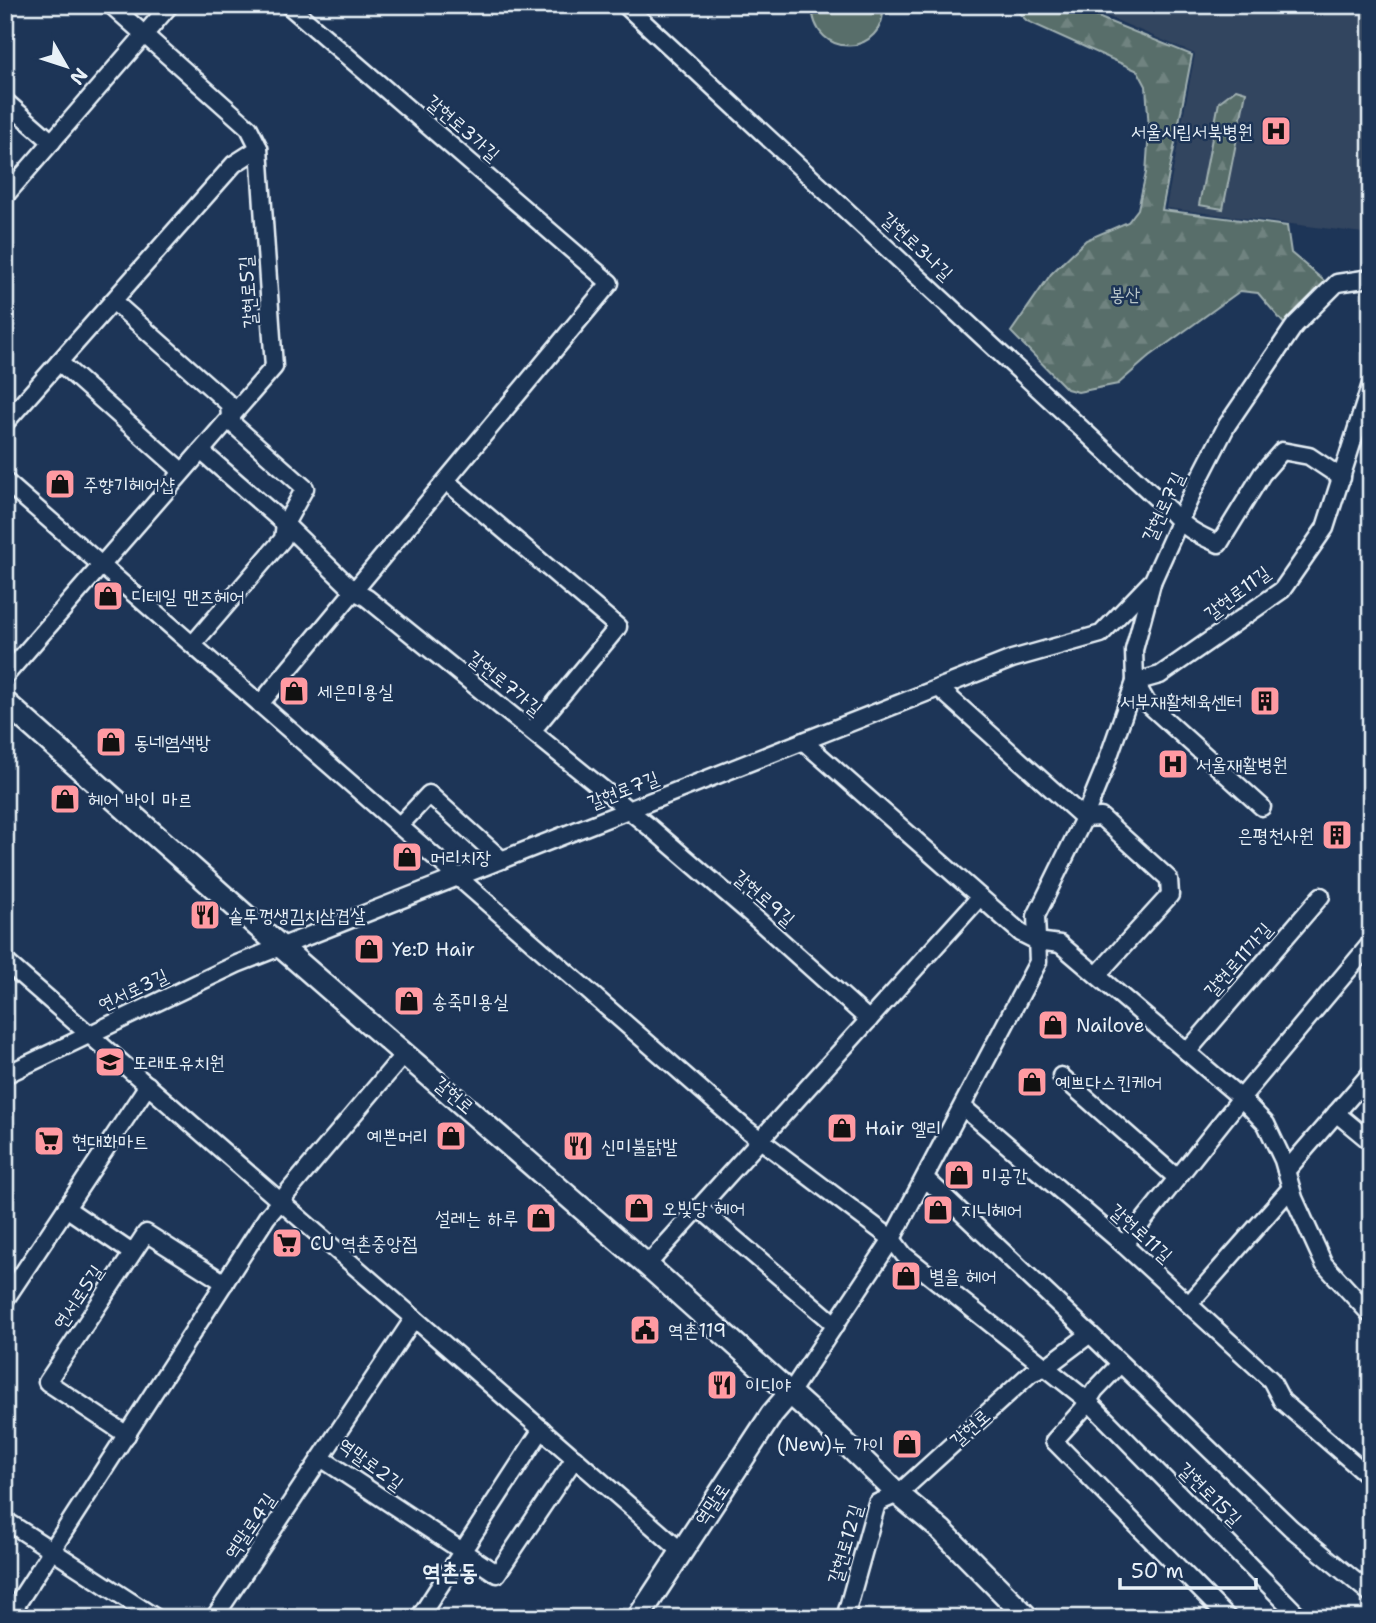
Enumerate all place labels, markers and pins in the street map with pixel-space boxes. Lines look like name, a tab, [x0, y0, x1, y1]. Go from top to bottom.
hospital icon: 서울시립서북병원	[1259, 114, 1293, 148]
place label: 서울시립서북병원	[1131, 119, 1253, 144]
shop icon: 주향기헤어샵	[43, 467, 77, 501]
place label: 주향기헤어샵	[83, 472, 175, 497]
shop icon: 디테일 맨즈헤어	[91, 579, 125, 613]
place label: 디테일 맨즈헤어	[131, 584, 245, 609]
shop icon: 세은미용실	[277, 674, 311, 708]
place label: 세은미용실	[317, 679, 393, 704]
building icon: 서부재활체육센터	[1248, 684, 1282, 718]
place label: 서부재활체육센터	[1120, 689, 1242, 714]
shop icon: 동네염색방	[94, 725, 128, 759]
place label: 동네염색방	[134, 730, 211, 755]
hospital icon: 서울재활병원	[1156, 747, 1190, 781]
place label: 서울재활병원	[1196, 752, 1288, 777]
shop icon: 헤어 바이 마르	[48, 782, 82, 816]
place label: 헤어 바이 마르	[88, 787, 193, 812]
building icon: 은평천사원	[1320, 818, 1354, 852]
place label: 은평천사원	[1238, 823, 1314, 848]
shop icon: 머리치장	[390, 840, 424, 874]
place label: 머리치장	[430, 845, 491, 870]
restaurant icon: 솥뚜껑생김치삼겹살	[188, 898, 222, 932]
place label: 솥뚜껑생김치삼겹살	[228, 903, 366, 928]
shop icon: Ye:D Hair	[352, 932, 386, 966]
place label: Ye:D Hair	[392, 937, 475, 962]
shop icon: 송죽미용실	[392, 984, 426, 1018]
place label: 송죽미용실	[432, 989, 508, 1014]
shop icon: Nailove	[1036, 1008, 1070, 1042]
place label: Nailove	[1076, 1013, 1145, 1038]
school or university icon: 또래또유치원	[93, 1045, 127, 1079]
place label: 또래또유치원	[133, 1050, 225, 1075]
shop icon: 예쁘다스킨케어	[1015, 1065, 1049, 1099]
place label: 예쁘다스킨케어	[1055, 1070, 1162, 1095]
shop icon: Hair 엘리	[825, 1111, 859, 1145]
place label: Hair 엘리	[865, 1116, 942, 1141]
shop icon: 예쁜머리	[434, 1119, 468, 1153]
supermarket icon: 현대화마트	[32, 1124, 66, 1158]
place label: 예쁜머리	[367, 1124, 428, 1149]
place label: 현대화마트	[72, 1129, 148, 1154]
restaurant icon: 신미불닭발	[561, 1129, 595, 1163]
place label: 신미불닭발	[601, 1134, 677, 1159]
shop icon: 미공간	[942, 1158, 976, 1192]
place label: 미공간	[982, 1163, 1028, 1188]
shop icon: 오빛당 헤어	[622, 1191, 656, 1225]
shop icon: 지니헤어	[921, 1193, 955, 1227]
place label: 오빛당 헤어	[662, 1196, 745, 1221]
place label: 지니헤어	[961, 1198, 1022, 1223]
shop icon: 설레는 하루	[524, 1201, 558, 1235]
place label: 설레는 하루	[435, 1206, 518, 1231]
supermarket icon: CU 역촌중앙점	[270, 1226, 304, 1260]
place label: CU 역촌중앙점	[310, 1231, 417, 1256]
shop icon: 별을 헤어	[889, 1259, 923, 1293]
place label: 별을 헤어	[929, 1264, 997, 1289]
public building icon: 역촌119	[628, 1313, 662, 1347]
place label: 역촌119	[668, 1318, 726, 1343]
restaurant icon: 이디야	[705, 1368, 739, 1402]
place label: 이디야	[745, 1373, 792, 1398]
shop icon: (New)뉴 가이	[890, 1427, 924, 1461]
place label: (New)뉴 가이	[777, 1432, 884, 1457]

